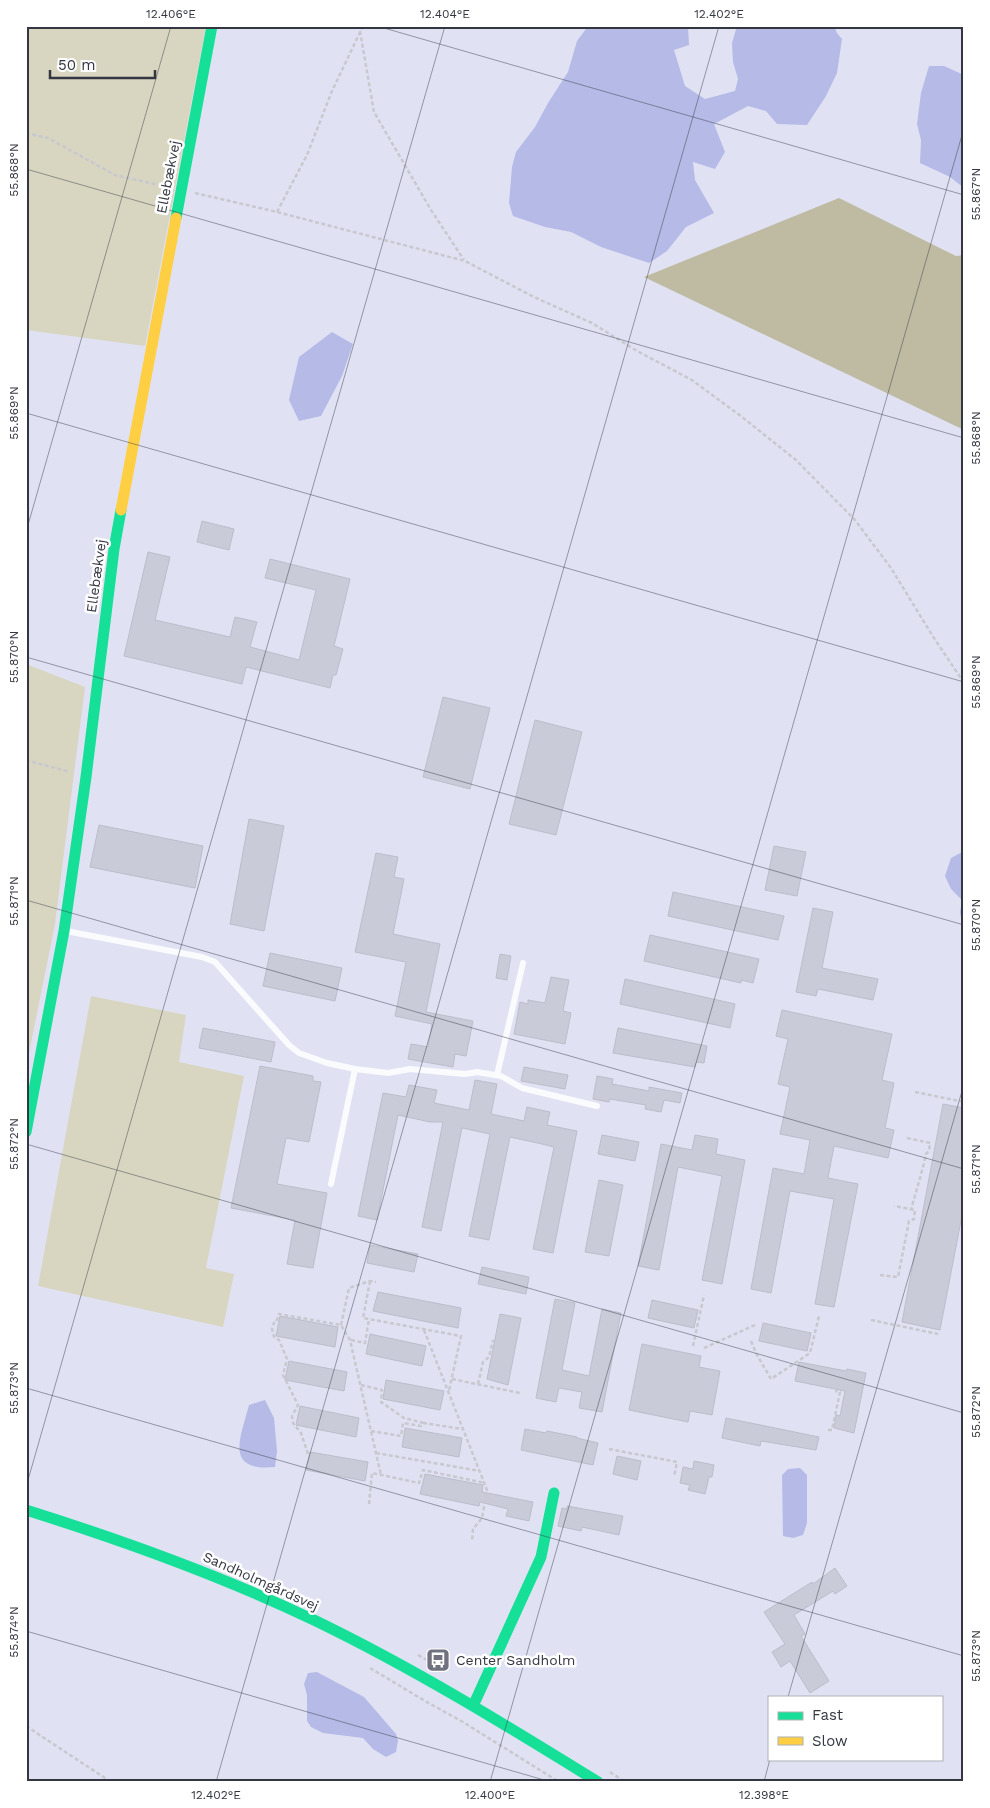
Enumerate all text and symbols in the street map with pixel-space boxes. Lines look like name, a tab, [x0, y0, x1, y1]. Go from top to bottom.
text: 12.406°E	[146, 7, 196, 21]
text: 12.404°E	[420, 7, 470, 21]
text: 12.402°E	[694, 7, 744, 21]
scale bar	[50, 48, 155, 80]
text: 50 m	[58, 56, 95, 74]
street label: Ellebækvej	[153, 139, 183, 215]
text: 55.868°N	[7, 143, 21, 197]
text: 55.867°N	[969, 168, 983, 220]
text: 55.869°N	[7, 386, 21, 440]
text: 55.868°N	[969, 411, 983, 465]
street label: Ellebækvej	[83, 538, 109, 614]
text: 55.870°N	[7, 631, 21, 683]
text: 55.869°N	[969, 655, 983, 709]
text: 55.871°N	[7, 876, 21, 926]
text: 55.870°N	[969, 899, 983, 951]
text: 55.872°N	[7, 1118, 21, 1170]
text: 55.871°N	[969, 1144, 983, 1194]
text: 55.873°N	[7, 1362, 21, 1414]
text: 55.872°N	[969, 1386, 983, 1438]
street label: Sandholmgårdsvej	[201, 1548, 321, 1614]
text: 55.874°N	[7, 1606, 21, 1658]
text: 55.873°N	[969, 1630, 983, 1682]
bus stop icon: Center Sandholm	[425, 1647, 451, 1673]
place label: Center Sandholm	[456, 1652, 575, 1668]
legend	[768, 1696, 942, 1760]
text: Fast	[812, 1706, 844, 1724]
text: Slow	[812, 1732, 848, 1750]
text: 12.402°E	[191, 1788, 241, 1802]
text: 12.400°E	[465, 1788, 515, 1802]
text: 12.398°E	[739, 1788, 789, 1802]

